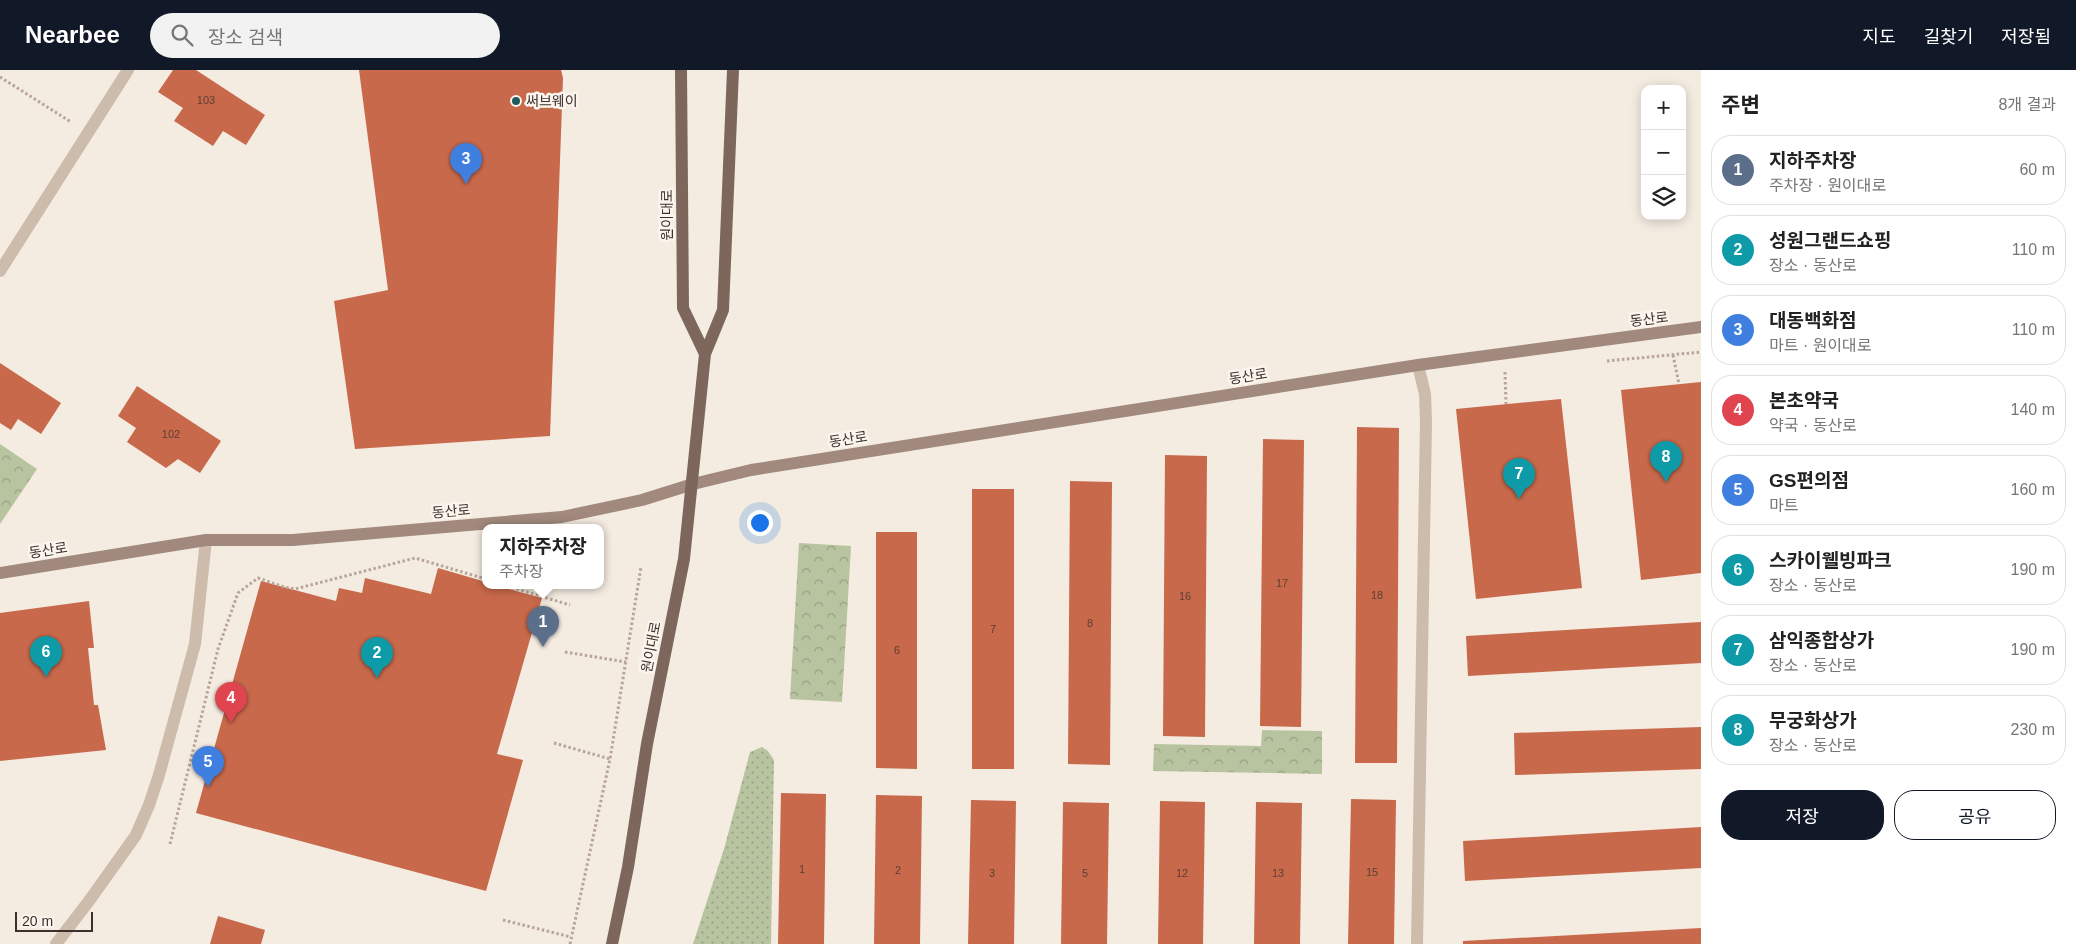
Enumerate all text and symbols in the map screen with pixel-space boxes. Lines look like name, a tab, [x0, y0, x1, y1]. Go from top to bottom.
search box	[150, 13, 500, 58]
text: Nearbee	[25, 21, 120, 48]
icon: search	[168, 21, 196, 49]
text: 장소 검색	[208, 27, 283, 48]
text: 지도	[1863, 27, 1896, 47]
text: 길찾기	[1924, 27, 1973, 47]
text: 저장됨	[2001, 27, 2051, 47]
map controls	[1641, 85, 1686, 220]
button: +	[1641, 85, 1686, 130]
place label: 써브웨이	[526, 93, 578, 109]
text: 주변	[1721, 93, 1760, 116]
house number: 103	[197, 94, 215, 106]
marker: 써브웨이	[510, 95, 522, 107]
text: 8개 결과	[1998, 96, 2056, 113]
button: −	[1641, 130, 1686, 175]
pin: 3	[450, 143, 482, 184]
text: 지하주차장	[1769, 150, 1856, 171]
text: 1	[1734, 161, 1742, 178]
text: 60 m	[2019, 161, 2055, 178]
button: layers	[1641, 175, 1686, 220]
text: 주차장 · 원이대로	[1769, 177, 1886, 194]
street label: 원이대로	[659, 189, 675, 241]
text: 성원그랜드쇼핑	[1769, 230, 1891, 251]
text: 2	[1734, 241, 1742, 258]
text: 110 m	[2012, 241, 2055, 258]
text: 장소 · 동산로	[1769, 257, 1857, 274]
street label: 동산로	[1629, 309, 1669, 329]
text: 대동백화점	[1769, 310, 1856, 331]
text: 3	[1734, 321, 1742, 338]
text: 110 m	[2012, 321, 2055, 338]
text: 마트 · 원이대로	[1769, 337, 1872, 354]
street label: 동산로	[1228, 365, 1268, 387]
text: 본초약국	[1769, 390, 1839, 411]
text: 4	[1734, 401, 1742, 418]
text: 140 m	[2011, 401, 2055, 418]
text: 약국 · 동산로	[1769, 417, 1857, 434]
house number: 102	[162, 428, 180, 440]
street label: 동산로	[828, 428, 868, 450]
pin: 8	[1650, 441, 1682, 482]
pin: 7	[1503, 458, 1535, 499]
text: GS편의점	[1769, 470, 1849, 491]
text: 5	[1734, 481, 1742, 498]
text: 160 m	[2011, 481, 2055, 498]
text: 마트	[1769, 497, 1798, 514]
street label: 동산로	[431, 501, 471, 521]
your location	[747, 510, 773, 536]
popup	[482, 524, 604, 589]
text: 지하주차장	[499, 536, 587, 557]
street label: 동산로	[28, 539, 68, 561]
text: 스카이웰빙파크	[1769, 550, 1891, 571]
text: 6	[1734, 561, 1742, 578]
text: 190 m	[2011, 561, 2055, 578]
text: 주차장	[499, 563, 543, 580]
house number: 17	[1276, 577, 1288, 589]
text: 장소 · 동산로	[1769, 577, 1857, 594]
house number: 18	[1371, 589, 1383, 601]
house number: 16	[1179, 590, 1191, 602]
pin: 1	[527, 606, 559, 647]
house number: 8	[1087, 617, 1093, 629]
street label: 원이대로	[638, 620, 664, 674]
house number: 7	[990, 623, 996, 635]
text: 삼익종합상가	[1769, 630, 1874, 651]
pin: 6	[30, 636, 62, 677]
pin: 2	[361, 637, 393, 678]
text: 7	[1734, 641, 1742, 658]
text: 190 m	[2011, 641, 2055, 658]
house number: 6	[894, 644, 900, 656]
text: 장소 · 동산로	[1769, 657, 1857, 674]
pin: 4	[215, 682, 247, 723]
text: 무궁화상가	[1769, 710, 1856, 731]
text: 8	[1734, 721, 1742, 738]
text: 230 m	[2011, 721, 2055, 738]
text: 장소 · 동산로	[1769, 737, 1857, 754]
pin: 5	[192, 746, 224, 787]
button: 저장	[1721, 790, 1884, 840]
button: 공유	[1894, 790, 2056, 840]
house number: 1	[799, 863, 805, 875]
house number: 2	[895, 864, 901, 876]
house number: 15	[1366, 866, 1378, 878]
house number: 3	[989, 867, 995, 879]
house number: 5	[1082, 867, 1088, 879]
house number: 12	[1176, 867, 1188, 879]
house number: 13	[1272, 867, 1284, 879]
scale bar	[15, 909, 92, 932]
text: 20 m	[22, 913, 53, 929]

